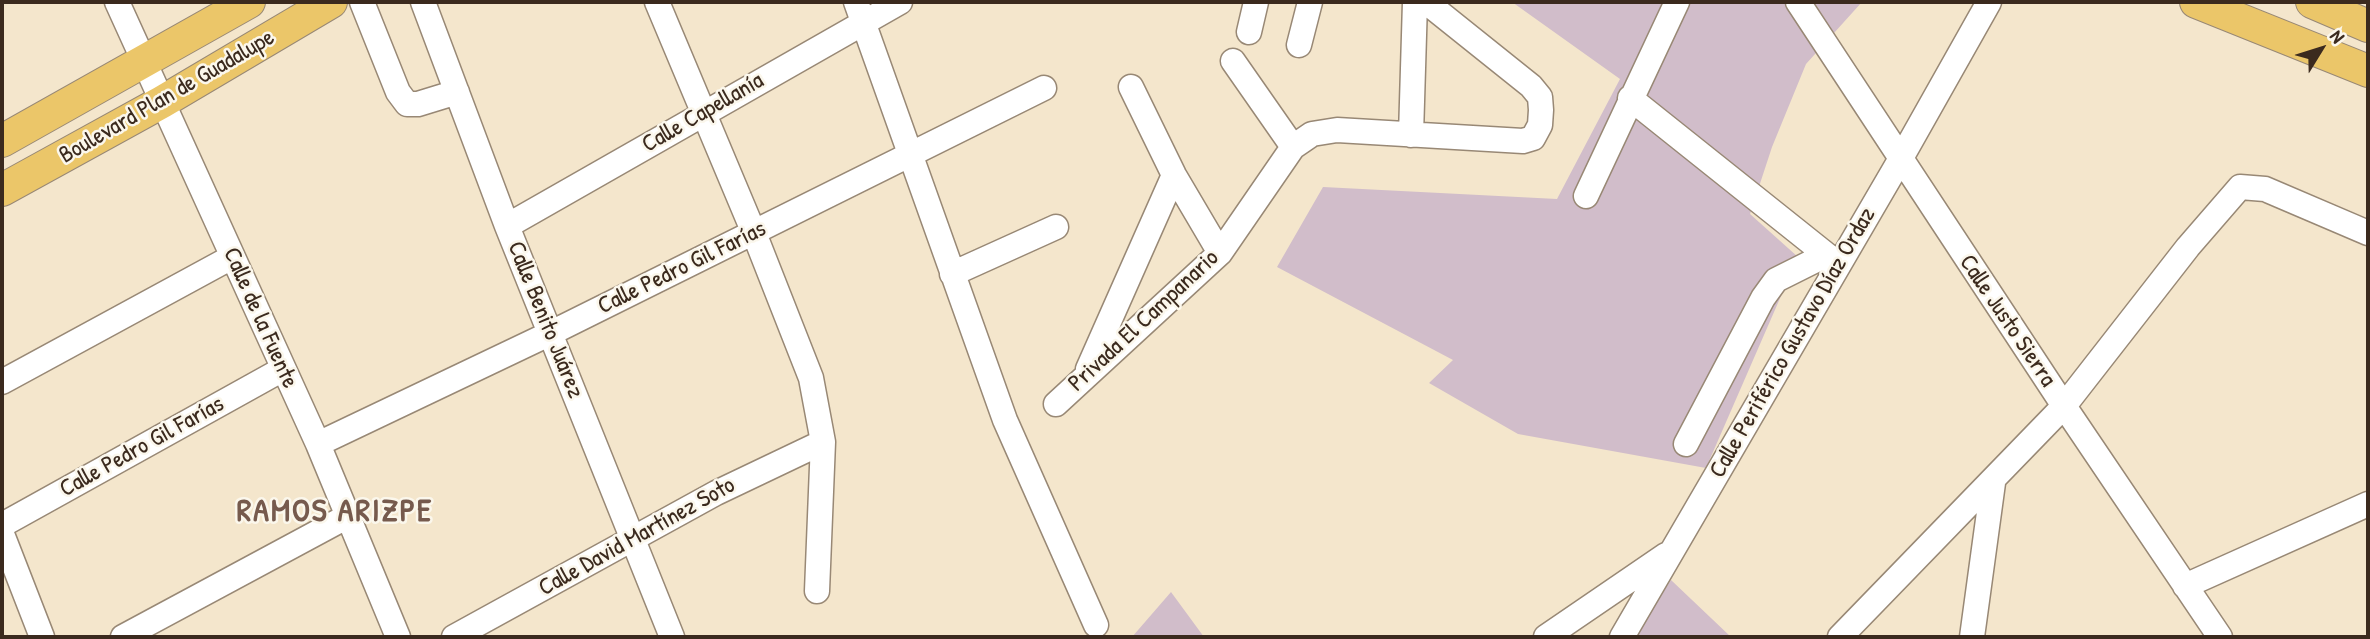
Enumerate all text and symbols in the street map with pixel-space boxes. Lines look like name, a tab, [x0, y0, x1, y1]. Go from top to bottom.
north arrow	[2286, 14, 2356, 84]
street label: Boulevard Plan de Guadalupe	[54, 24, 280, 170]
text: N	[2324, 24, 2351, 48]
street label: Calle Capellanía	[637, 67, 769, 159]
street label: Calle Periférico Gustavo Díaz Ordaz	[1704, 203, 1882, 483]
street label: Calle Pedro Gil Farías	[593, 215, 771, 321]
street label: Calle Benito Juárez	[500, 238, 590, 402]
street label: Calle de la Fuente	[216, 243, 304, 393]
street label: Privada El Campanario	[1063, 244, 1225, 398]
street label: Calle Justo Sierra	[1952, 250, 2062, 392]
street label: Calle Pedro Gil Farías	[55, 390, 229, 504]
street label: Calle David Martínez Soto	[534, 471, 740, 603]
district label: RAMOS ARIZPE	[238, 493, 432, 531]

